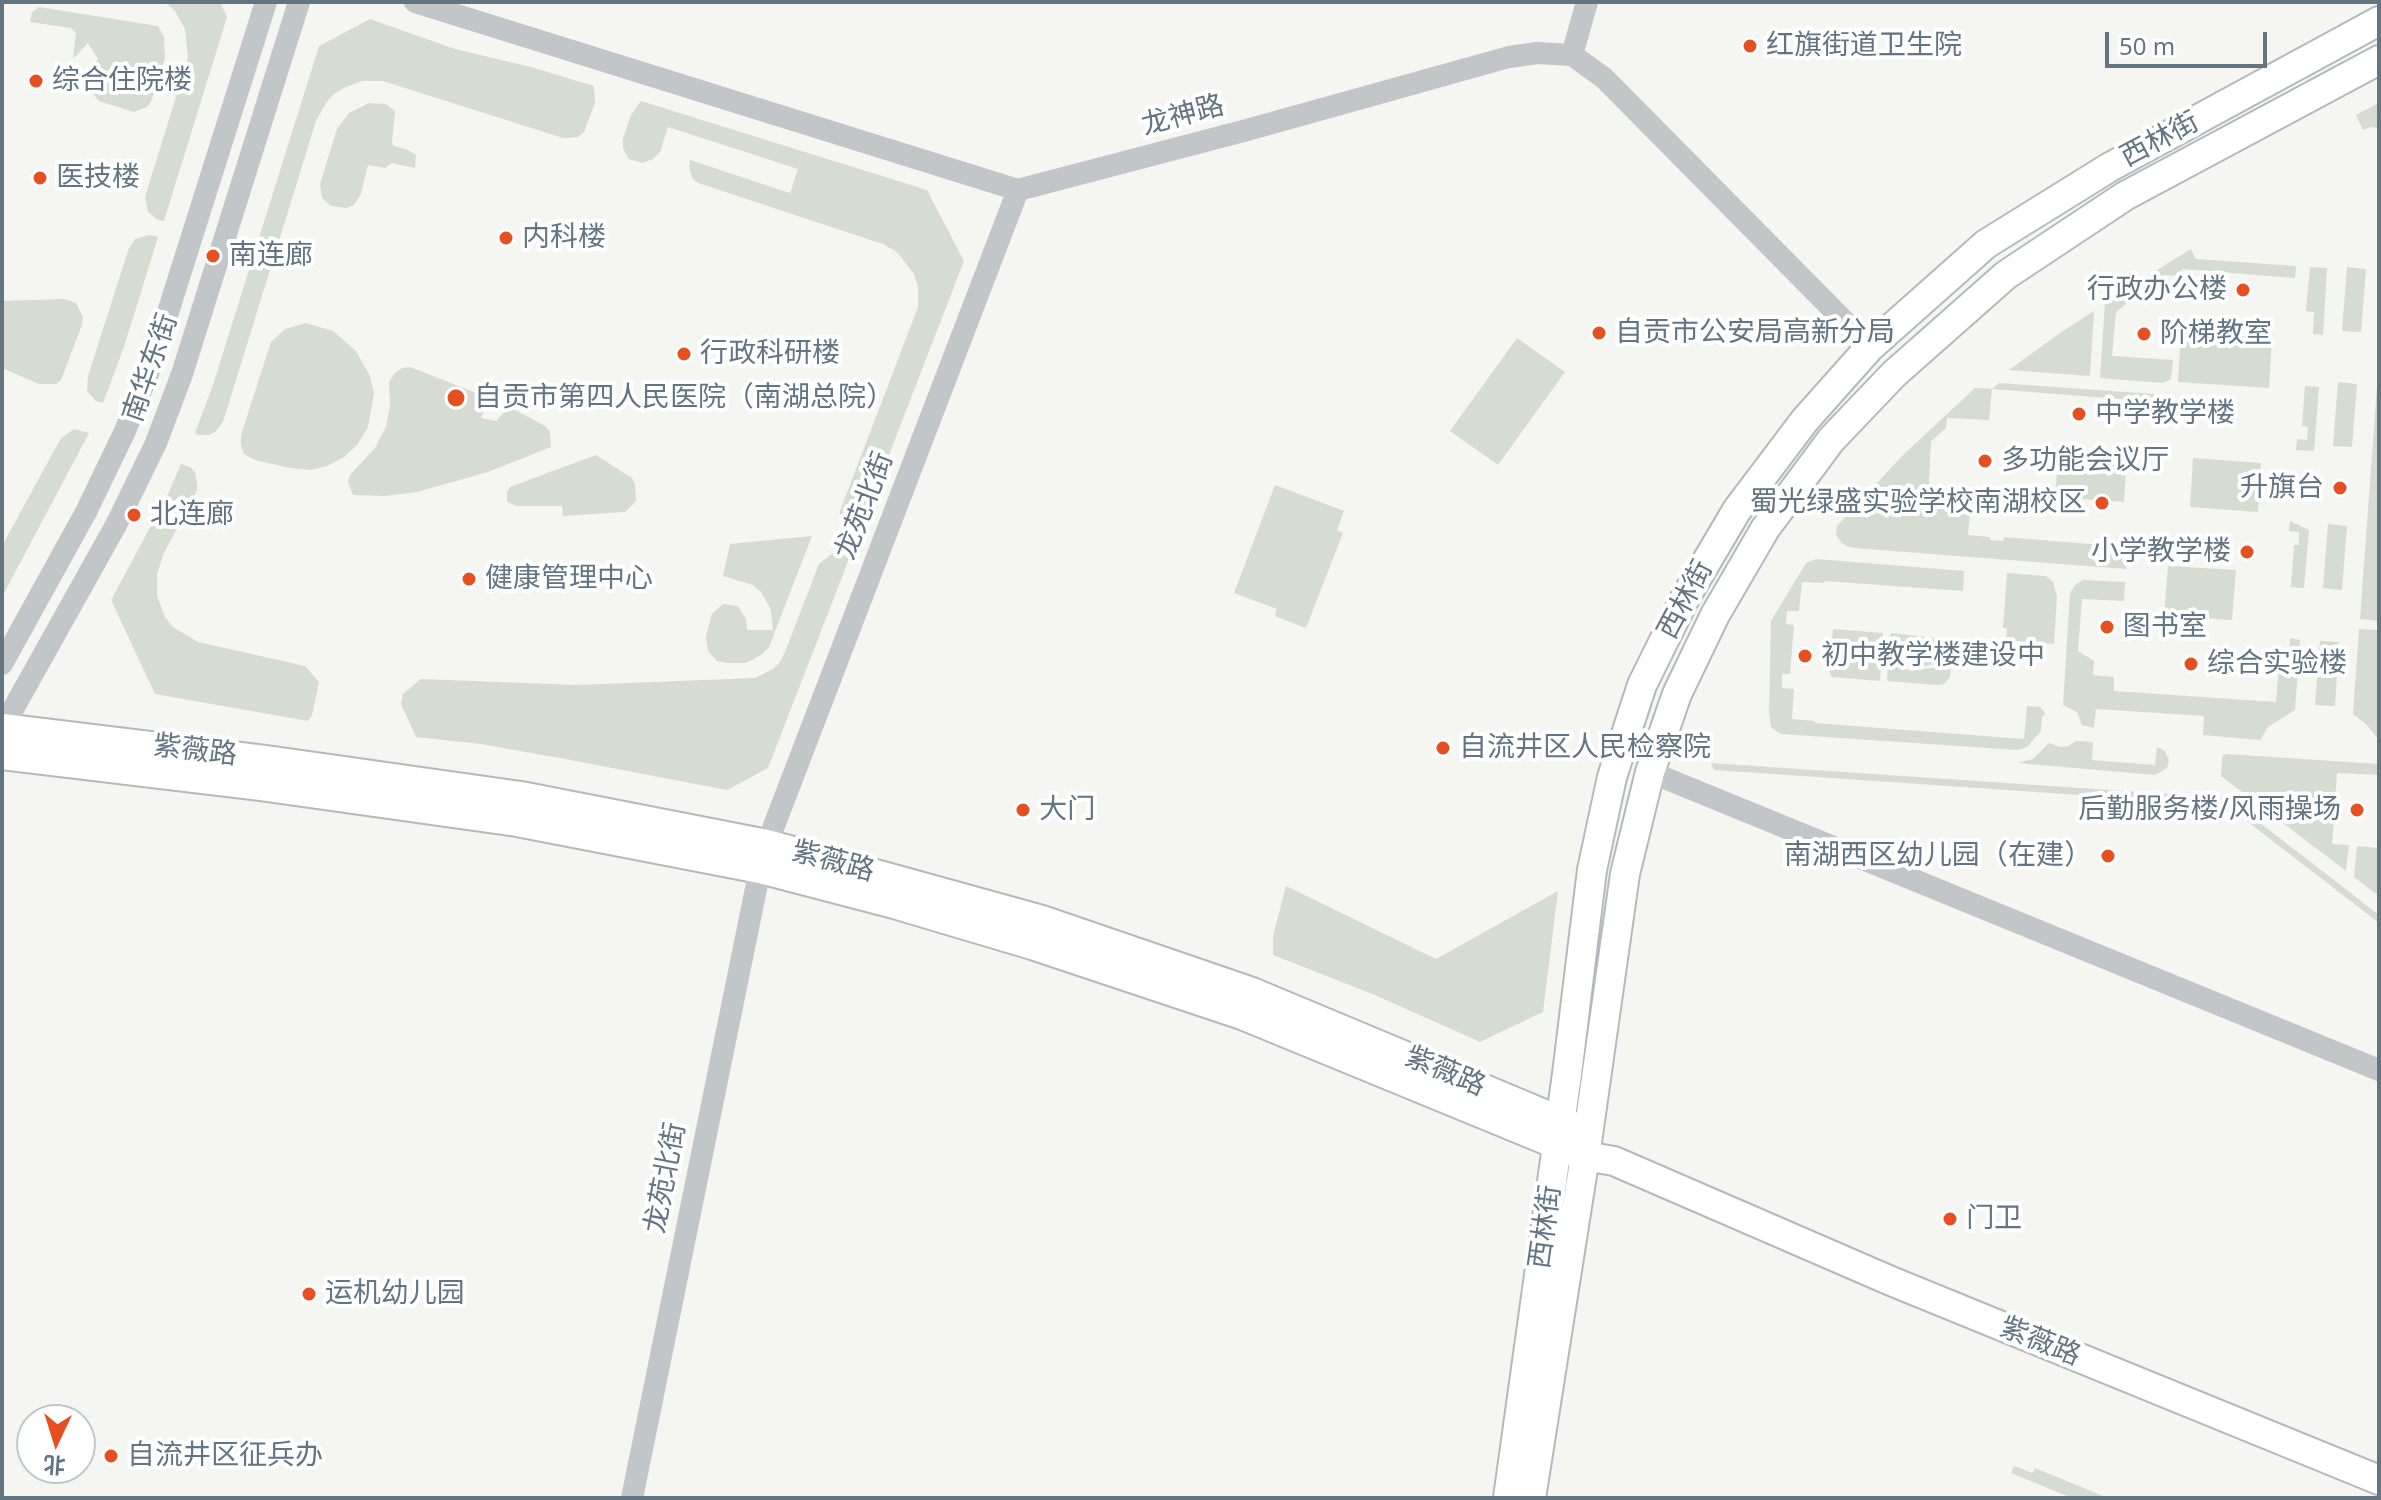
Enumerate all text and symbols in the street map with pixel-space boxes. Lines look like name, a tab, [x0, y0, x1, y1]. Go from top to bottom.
scale bar	[2109, 16, 2271, 66]
place label: 红旗街道卫生院	[1766, 29, 1962, 63]
text: 50 m	[2119, 29, 2175, 62]
marker: 红旗街道卫生院	[1741, 37, 1759, 55]
place label: 综合住院楼	[52, 64, 192, 98]
marker: 综合住院楼	[27, 72, 45, 90]
street label: 龙神路	[1138, 89, 1228, 143]
street label: 西林街	[2115, 105, 2205, 175]
place label: 医技楼	[56, 161, 140, 195]
marker: 医技楼	[31, 169, 49, 187]
place label: 内科楼	[522, 221, 606, 255]
marker: 内科楼	[497, 229, 515, 247]
place label: 南连廊	[229, 239, 313, 273]
marker: 南连廊	[204, 247, 222, 265]
place label: 行政办公楼	[2087, 273, 2227, 307]
marker: 行政办公楼	[2234, 281, 2252, 299]
street label: 南华东街	[117, 310, 185, 426]
place label: 自贡市公安局高新分局	[1615, 316, 1895, 350]
place label: 阶梯教室	[2160, 317, 2272, 351]
marker: 自贡市公安局高新分局	[1590, 324, 1608, 342]
marker: 阶梯教室	[2135, 325, 2153, 343]
place label: 行政科研楼	[700, 337, 840, 371]
marker: 行政科研楼	[675, 345, 693, 363]
place label: 自贡市第四人民医院（南湖总院）	[474, 381, 894, 415]
marker: 自贡市第四人民医院（南湖总院）	[445, 387, 467, 409]
place label: 中学教学楼	[2095, 397, 2235, 431]
marker: 中学教学楼	[2070, 405, 2088, 423]
place label: 多功能会议厅	[2001, 444, 2169, 478]
street label: 龙苑北街	[829, 448, 901, 564]
marker: 多功能会议厅	[1976, 452, 1994, 470]
place label: 升旗台	[2240, 471, 2324, 505]
marker: 升旗台	[2331, 479, 2349, 497]
place label: 蜀光绿盛实验学校南湖校区	[1750, 486, 2086, 520]
marker: 蜀光绿盛实验学校南湖校区	[2093, 494, 2111, 512]
place label: 北连廊	[150, 498, 234, 532]
marker: 北连廊	[125, 506, 143, 524]
place label: 小学教学楼	[2091, 535, 2231, 569]
marker: 小学教学楼	[2238, 543, 2256, 561]
street label: 西林街	[1651, 555, 1721, 645]
place label: 健康管理中心	[485, 562, 653, 596]
marker: 健康管理中心	[460, 570, 478, 588]
place label: 图书室	[2123, 610, 2207, 644]
marker: 图书室	[2098, 618, 2116, 636]
place label: 初中教学楼建设中	[1821, 639, 2045, 673]
marker: 初中教学楼建设中	[1796, 647, 1814, 665]
place label: 综合实验楼	[2207, 647, 2347, 681]
marker: 综合实验楼	[2182, 655, 2200, 673]
street label: 紫薇路	[151, 729, 239, 773]
place label: 自流井区人民检察院	[1459, 731, 1711, 765]
marker: 自流井区人民检察院	[1434, 739, 1452, 757]
place label: 大门	[1039, 793, 1095, 827]
place label: 后勤服务楼/风雨操场	[2079, 793, 2341, 827]
marker: 大门	[1014, 801, 1032, 819]
marker: 后勤服务楼/风雨操场	[2348, 801, 2366, 819]
street label: 紫薇路	[788, 835, 878, 889]
place label: 南湖西区幼儿园（在建）	[1784, 839, 2092, 873]
marker: 南湖西区幼儿园（在建）	[2099, 847, 2117, 865]
street label: 紫薇路	[1400, 1040, 1490, 1104]
street label: 龙苑北街	[639, 1120, 693, 1236]
street label: 西林街	[1524, 1183, 1568, 1271]
place label: 门卫	[1966, 1202, 2022, 1236]
marker: 门卫	[1941, 1210, 1959, 1228]
place label: 运机幼儿园	[325, 1277, 465, 1311]
marker: 运机幼儿园	[300, 1285, 318, 1303]
street label: 紫薇路	[1995, 1311, 2085, 1373]
north arrow	[16, 1404, 96, 1484]
place label: 自流井区征兵办	[127, 1439, 323, 1473]
marker: 自流井区征兵办	[102, 1447, 120, 1465]
text: 北	[42, 1450, 67, 1482]

